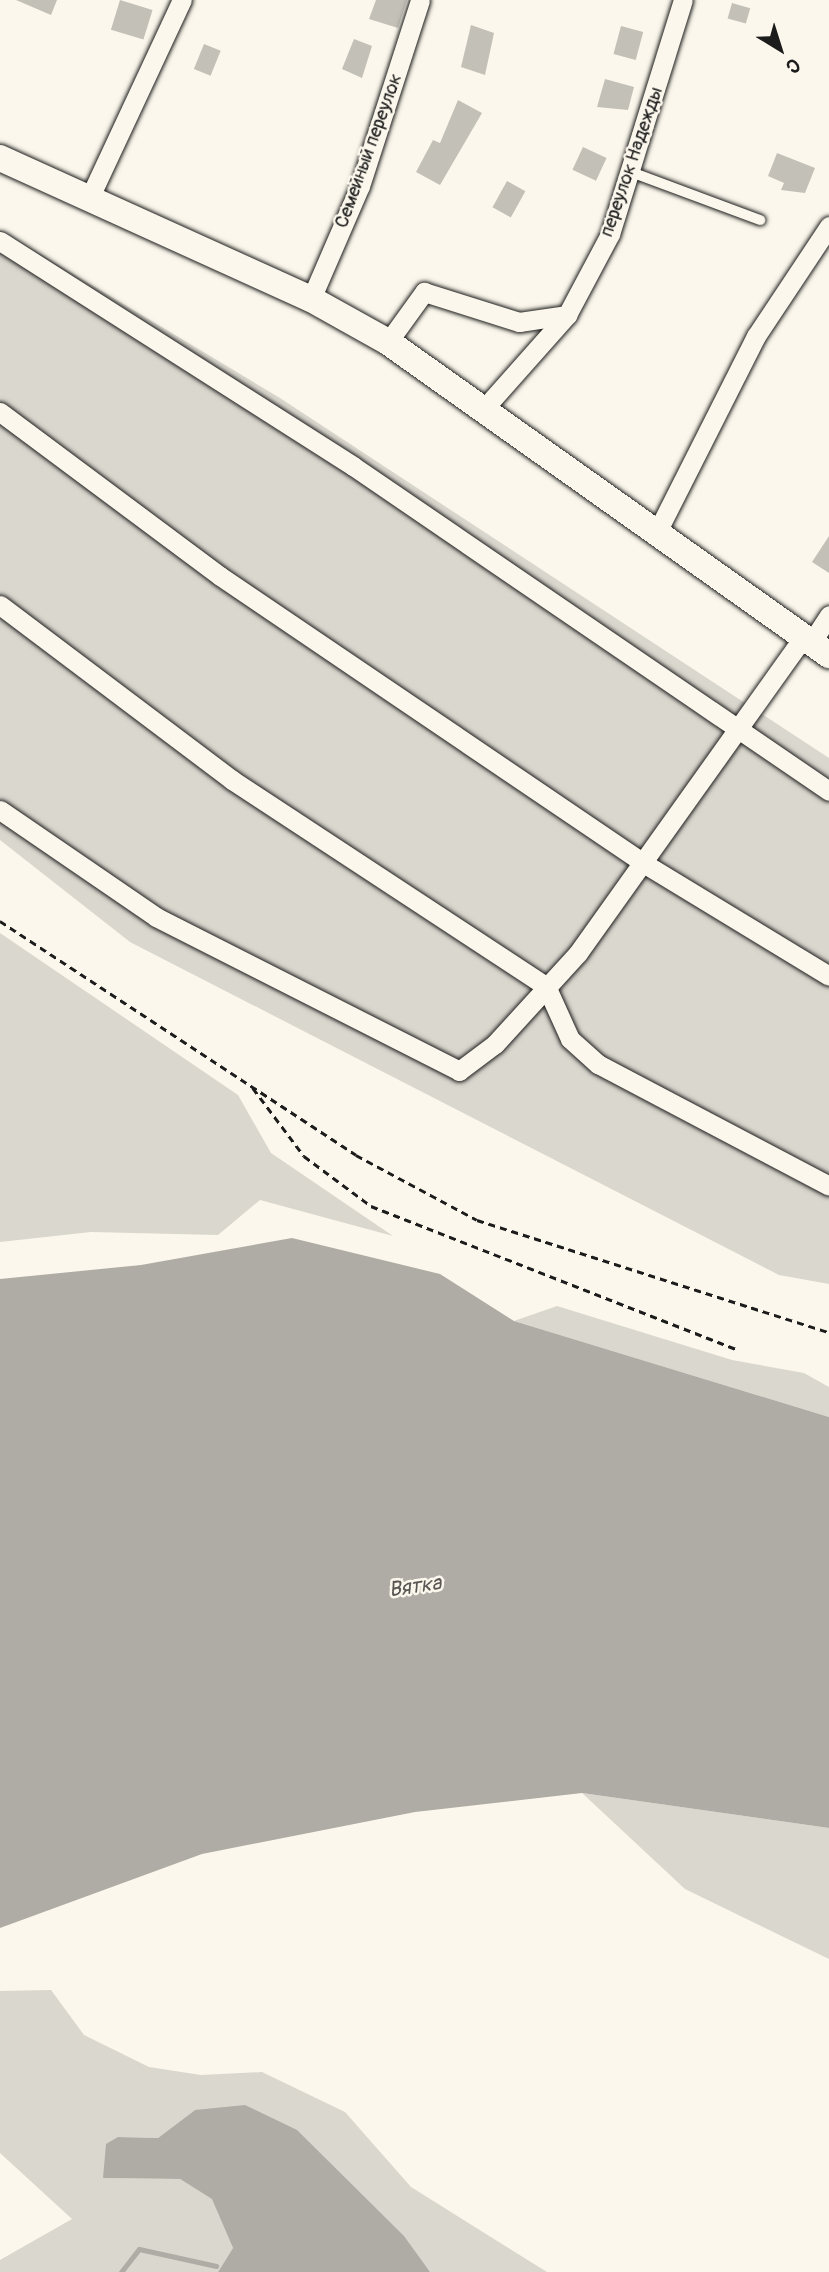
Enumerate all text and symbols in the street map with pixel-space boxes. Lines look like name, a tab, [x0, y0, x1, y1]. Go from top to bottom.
north arrow	[745, 14, 815, 84]
text: С	[781, 52, 805, 79]
street label: Семейный переулок	[330, 71, 408, 231]
street label: переулок Надежды	[596, 84, 668, 240]
water label: Вятка	[387, 1571, 443, 1603]

